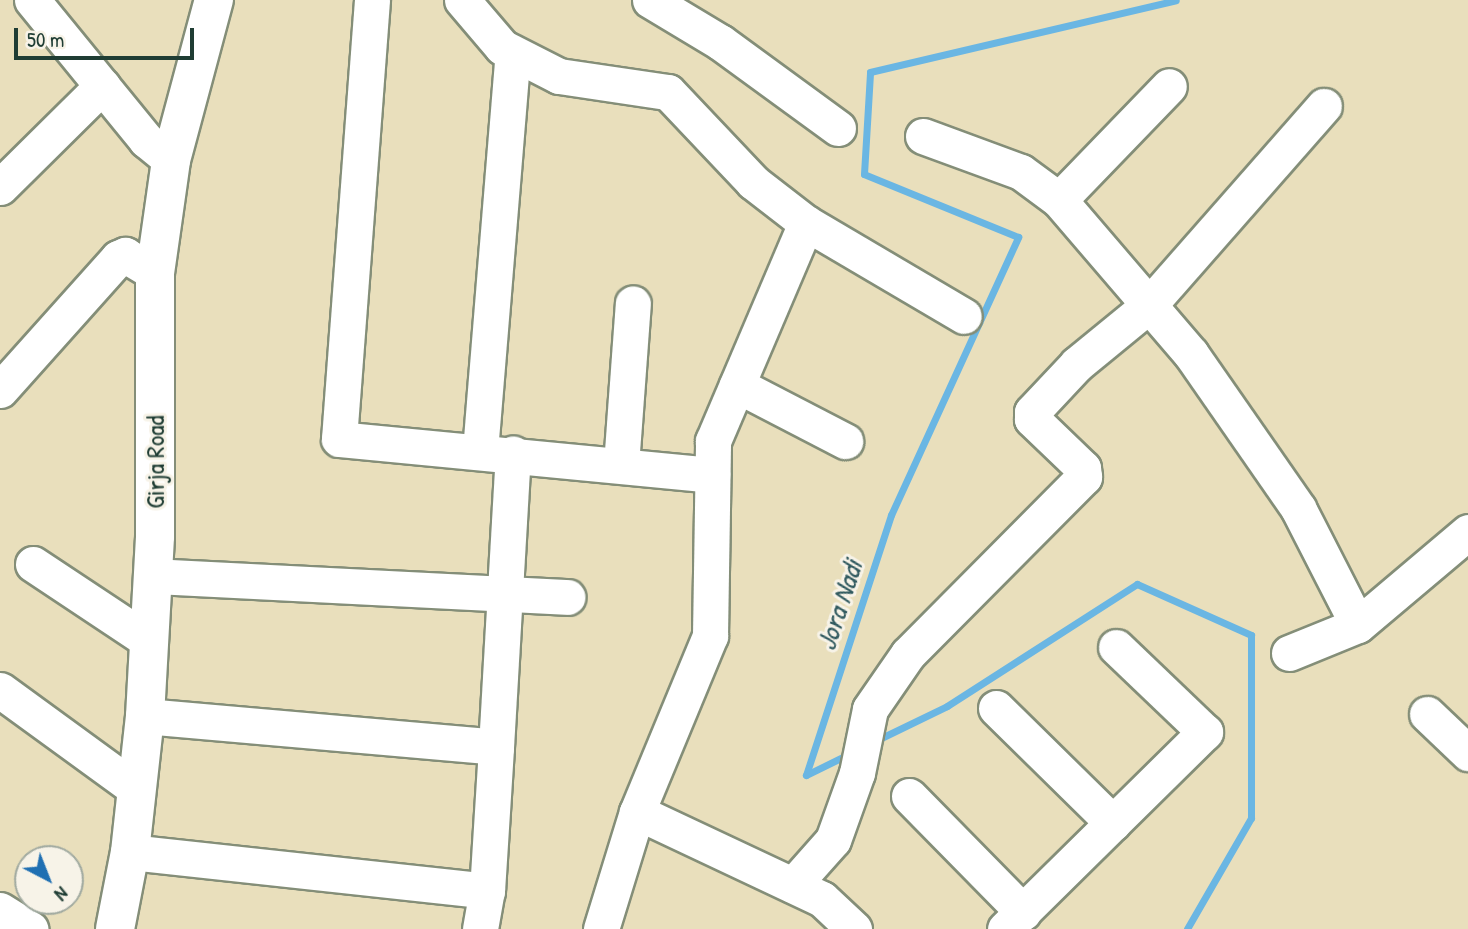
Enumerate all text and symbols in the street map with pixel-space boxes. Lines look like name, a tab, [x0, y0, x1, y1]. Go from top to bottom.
scale bar	[18, 14, 198, 58]
text: 50 m	[27, 25, 64, 54]
street label: Girja Road	[139, 415, 171, 509]
water label: Jora Nadi	[809, 556, 869, 654]
north arrow	[14, 845, 84, 915]
text: N	[49, 881, 74, 907]

